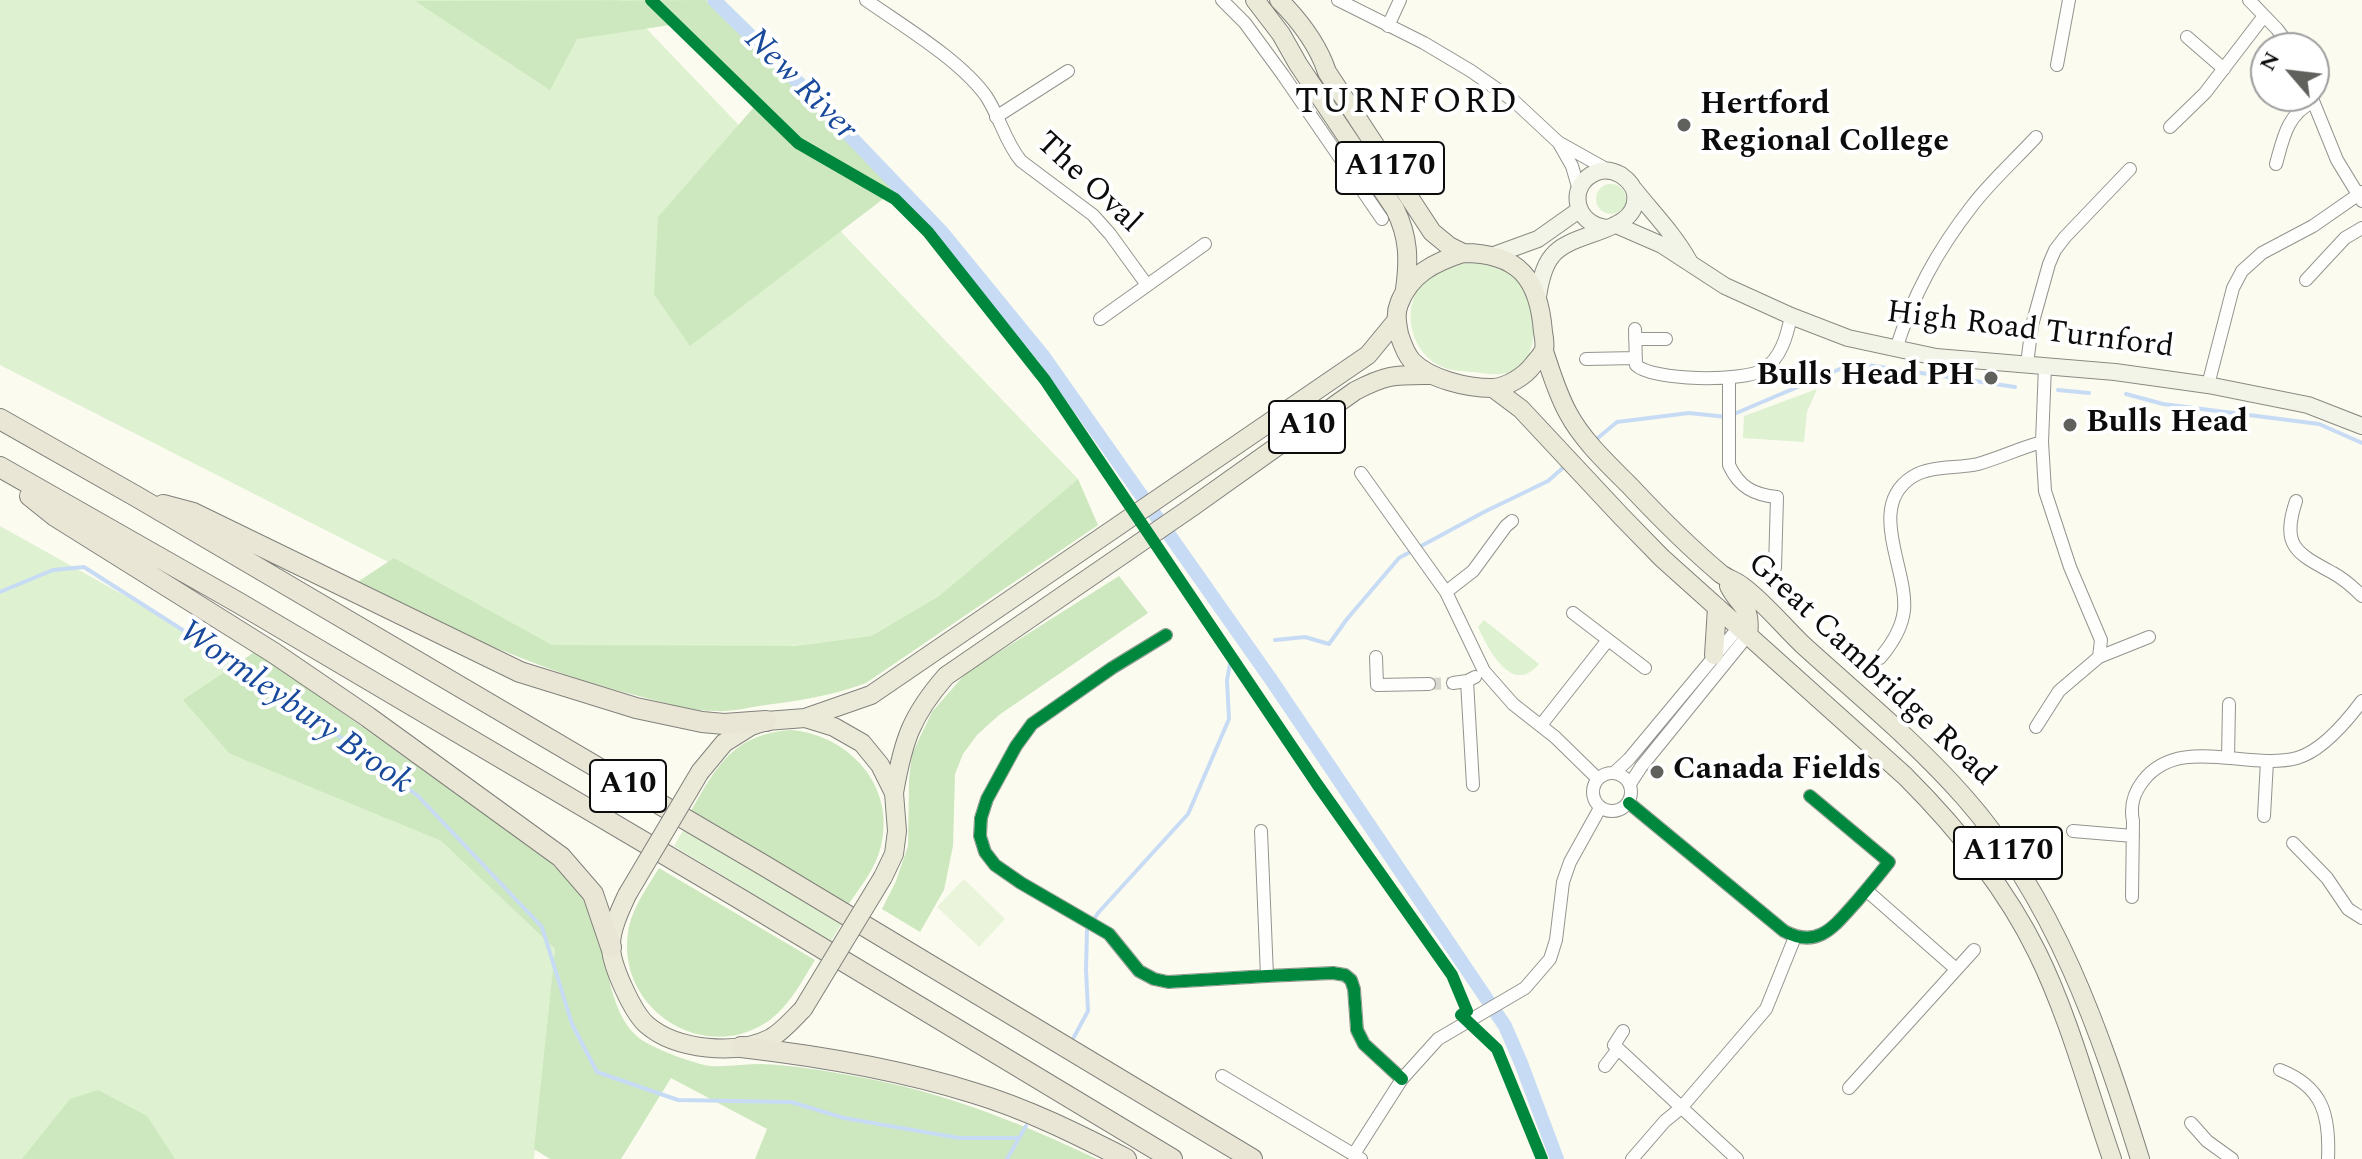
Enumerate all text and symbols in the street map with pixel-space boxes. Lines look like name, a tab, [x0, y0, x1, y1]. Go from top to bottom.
water label: New River	[734, 21, 864, 151]
north arrow	[2250, 32, 2330, 112]
text: N	[2251, 46, 2289, 77]
district label: TURNFORD	[1295, 83, 1519, 127]
place label: Hertford Regional College	[1700, 88, 1949, 163]
marker: Hertford Regional College	[1675, 116, 1693, 134]
street label: The Oval	[1026, 125, 1148, 243]
road number: A1170	[1336, 142, 1444, 194]
street label: High Road Turnford	[1884, 295, 2176, 369]
place label: Bulls Head PH	[1756, 359, 1975, 397]
marker: Bulls Head PH	[1982, 369, 2000, 387]
road number: A10	[1269, 401, 1345, 453]
place label: Bulls Head	[2086, 406, 2248, 444]
marker: Bulls Head	[2061, 416, 2079, 434]
street label: Great Cambridge Road	[1738, 546, 2002, 796]
water label: Wormleybury Brook	[169, 613, 419, 805]
place label: Canada Fields	[1673, 753, 1881, 791]
road number: A10	[590, 760, 666, 812]
marker: Canada Fields	[1648, 763, 1666, 781]
road number: A1170	[1954, 827, 2062, 879]

